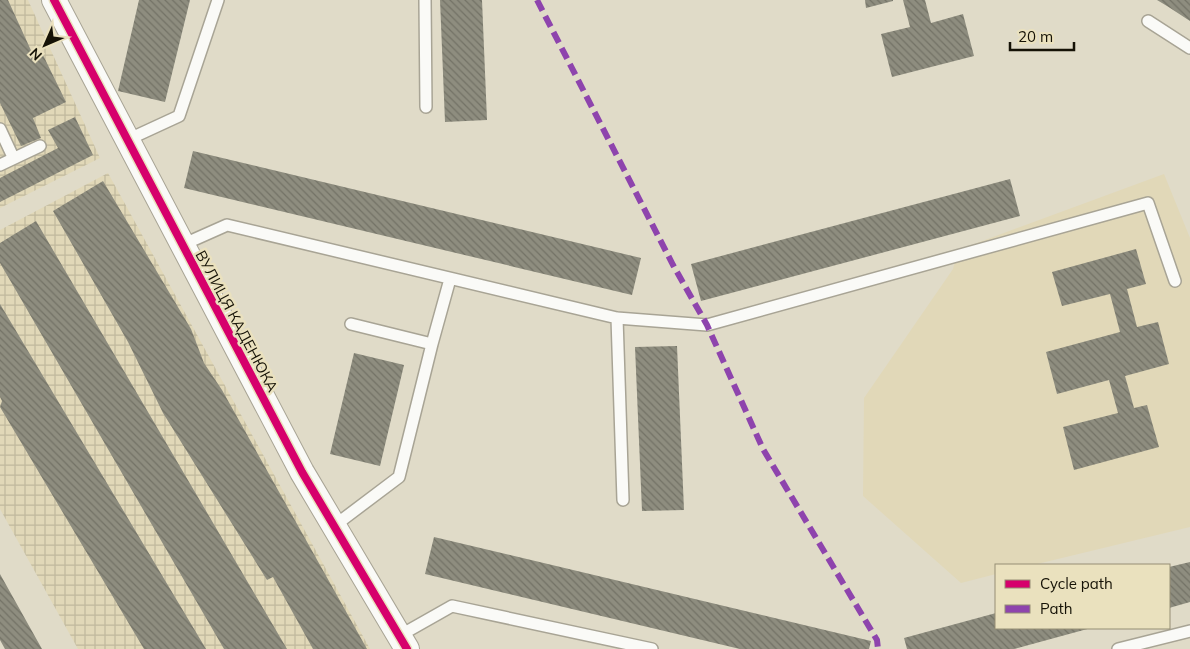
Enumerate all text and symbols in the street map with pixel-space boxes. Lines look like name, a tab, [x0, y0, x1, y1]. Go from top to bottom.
north arrow	[20, 20, 70, 70]
scale bar	[1010, 20, 1074, 52]
text: 20 m	[1018, 27, 1053, 46]
text: N	[26, 44, 46, 64]
street label: ВУЛИЦЯ КАДЕНЮКА	[192, 247, 282, 395]
legend	[995, 564, 1170, 629]
text: Cycle path	[1040, 574, 1113, 593]
text: Path	[1040, 599, 1072, 618]

